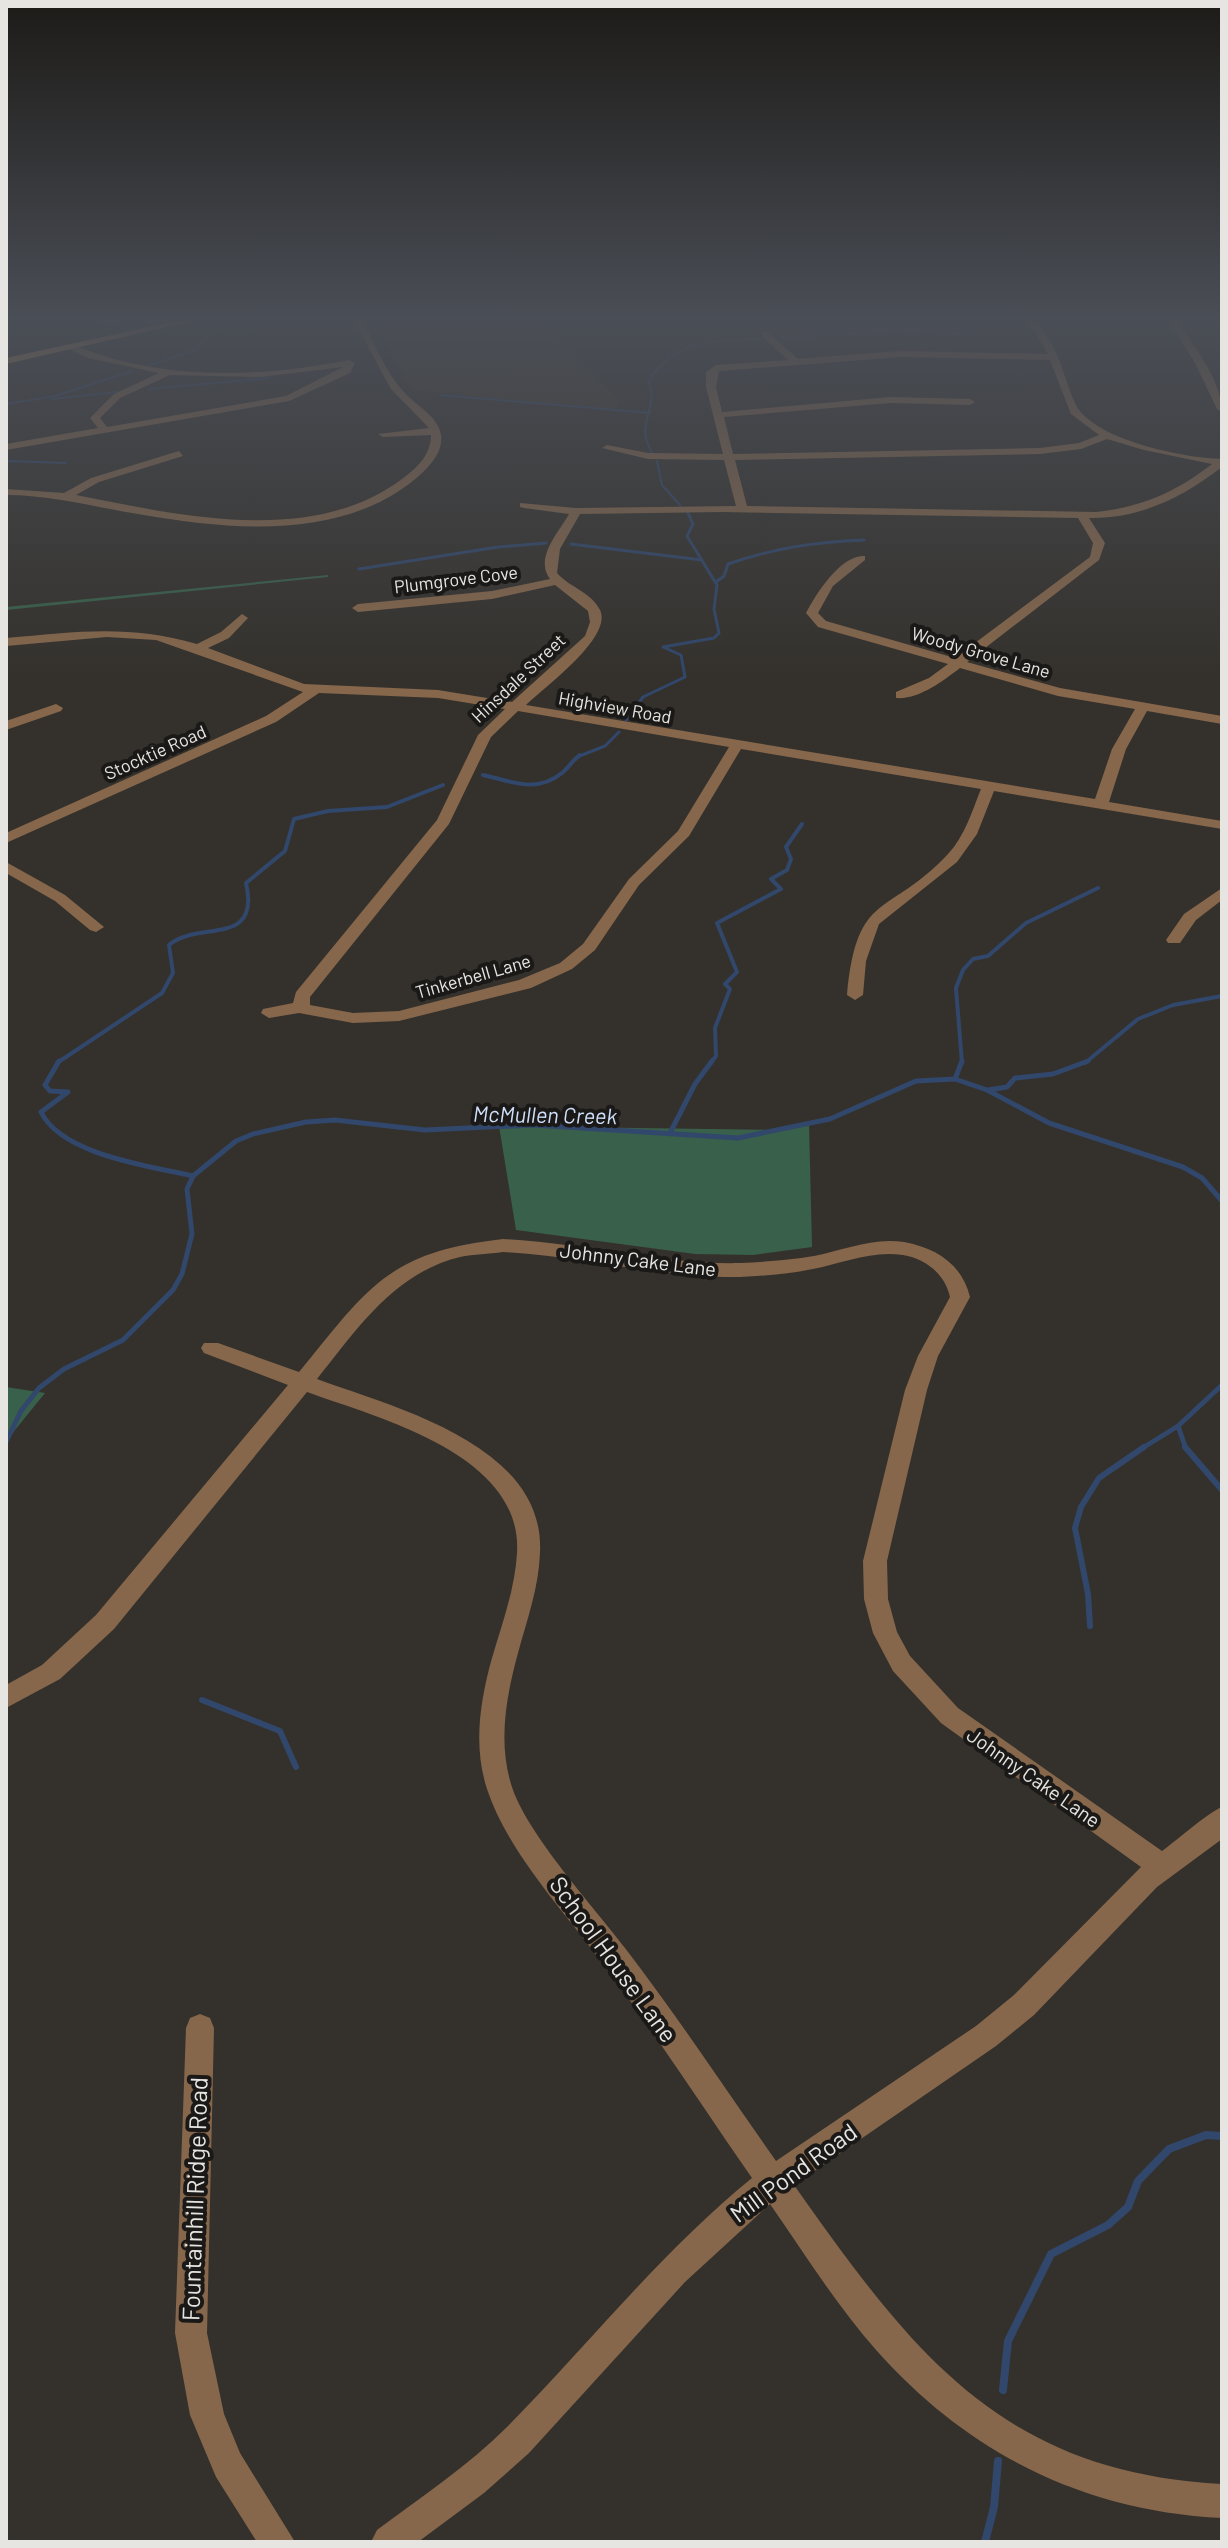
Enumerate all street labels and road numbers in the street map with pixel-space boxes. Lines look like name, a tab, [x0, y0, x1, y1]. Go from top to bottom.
street label: Plumgrove Cove	[393, 560, 519, 598]
street label: Woody Grove Lane	[909, 622, 1053, 682]
street label: Hinsdale Street	[467, 629, 569, 727]
street label: Highview Road	[557, 686, 673, 728]
street label: Stocktie Road	[101, 720, 209, 784]
street label: Tinkerbell Lane	[413, 949, 533, 1003]
street label: Johnny Cake Lane	[559, 1238, 717, 1280]
street label: Johnny Cake Lane	[963, 1722, 1105, 1832]
street label: School House Lane	[544, 1870, 684, 2048]
street label: Fountainhill Ridge Road	[175, 2077, 213, 2321]
street label: Mill Pond Road	[724, 2116, 862, 2228]

